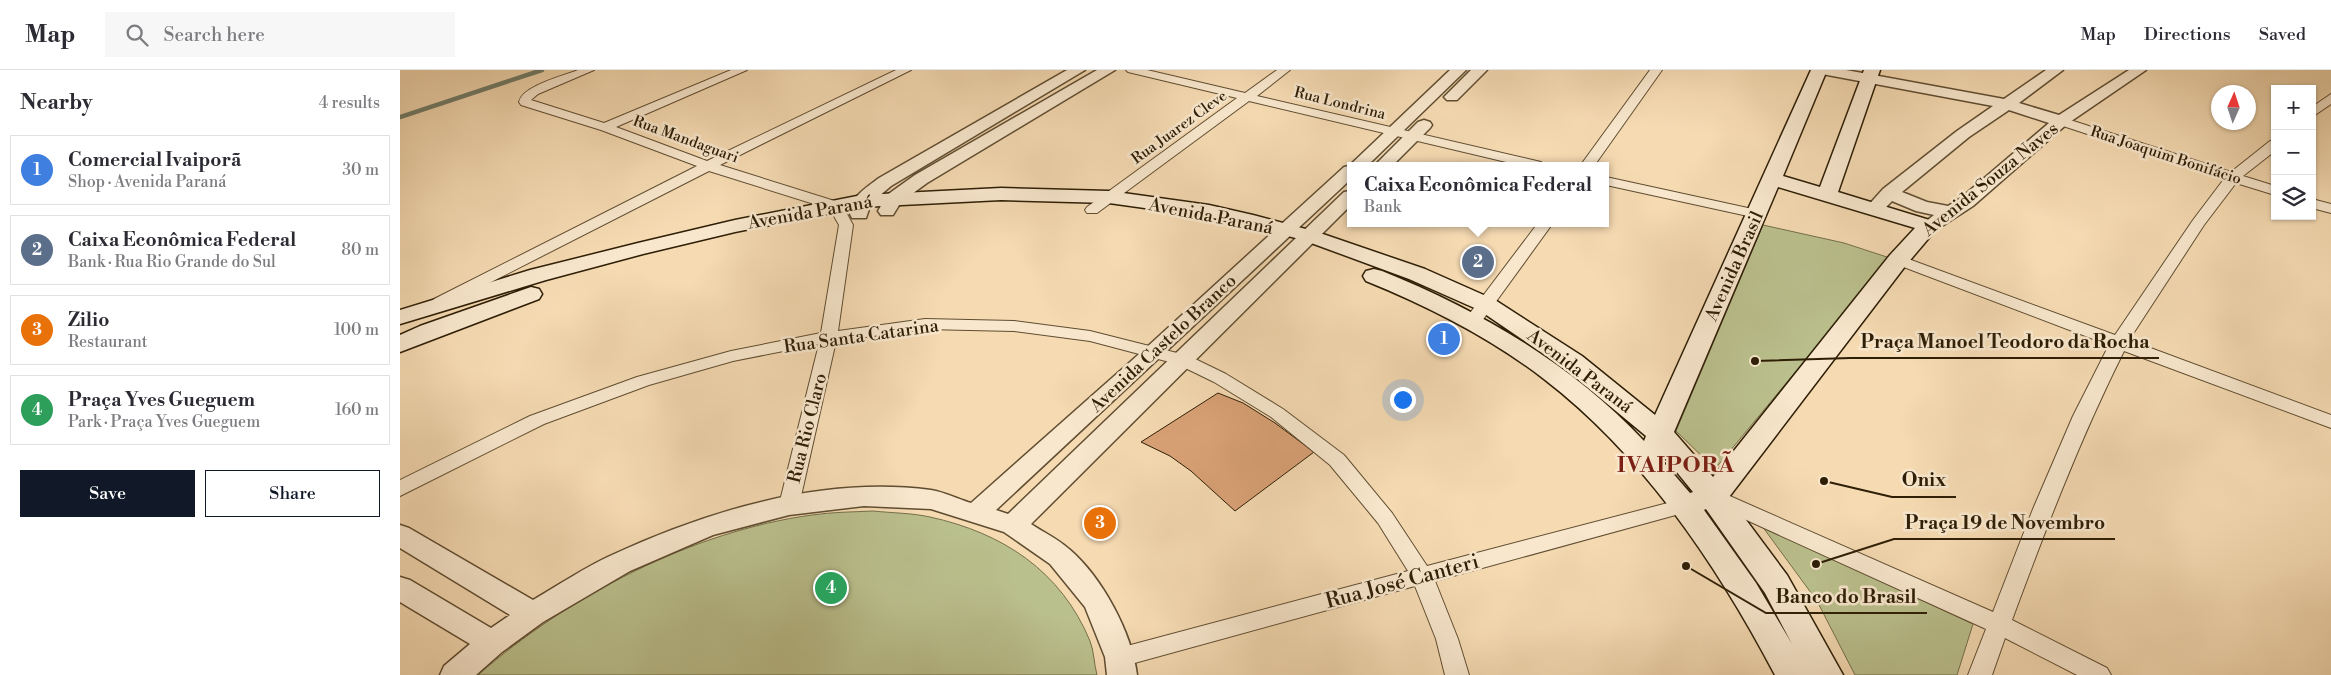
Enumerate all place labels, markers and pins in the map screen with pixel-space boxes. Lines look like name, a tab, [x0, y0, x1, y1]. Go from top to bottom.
pin: 2	[1462, 243, 1494, 281]
pin: 1	[1428, 320, 1460, 358]
callout: Praça Manoel Teodoro da Rocha	[1850, 324, 2159, 358]
callout: Onix	[1892, 463, 1956, 497]
pin: 3	[1084, 504, 1116, 542]
callout: Praça 19 de Novembro	[1894, 505, 2115, 539]
pin: 4	[815, 569, 847, 607]
callout: Banco do Brasil	[1766, 579, 1927, 613]

